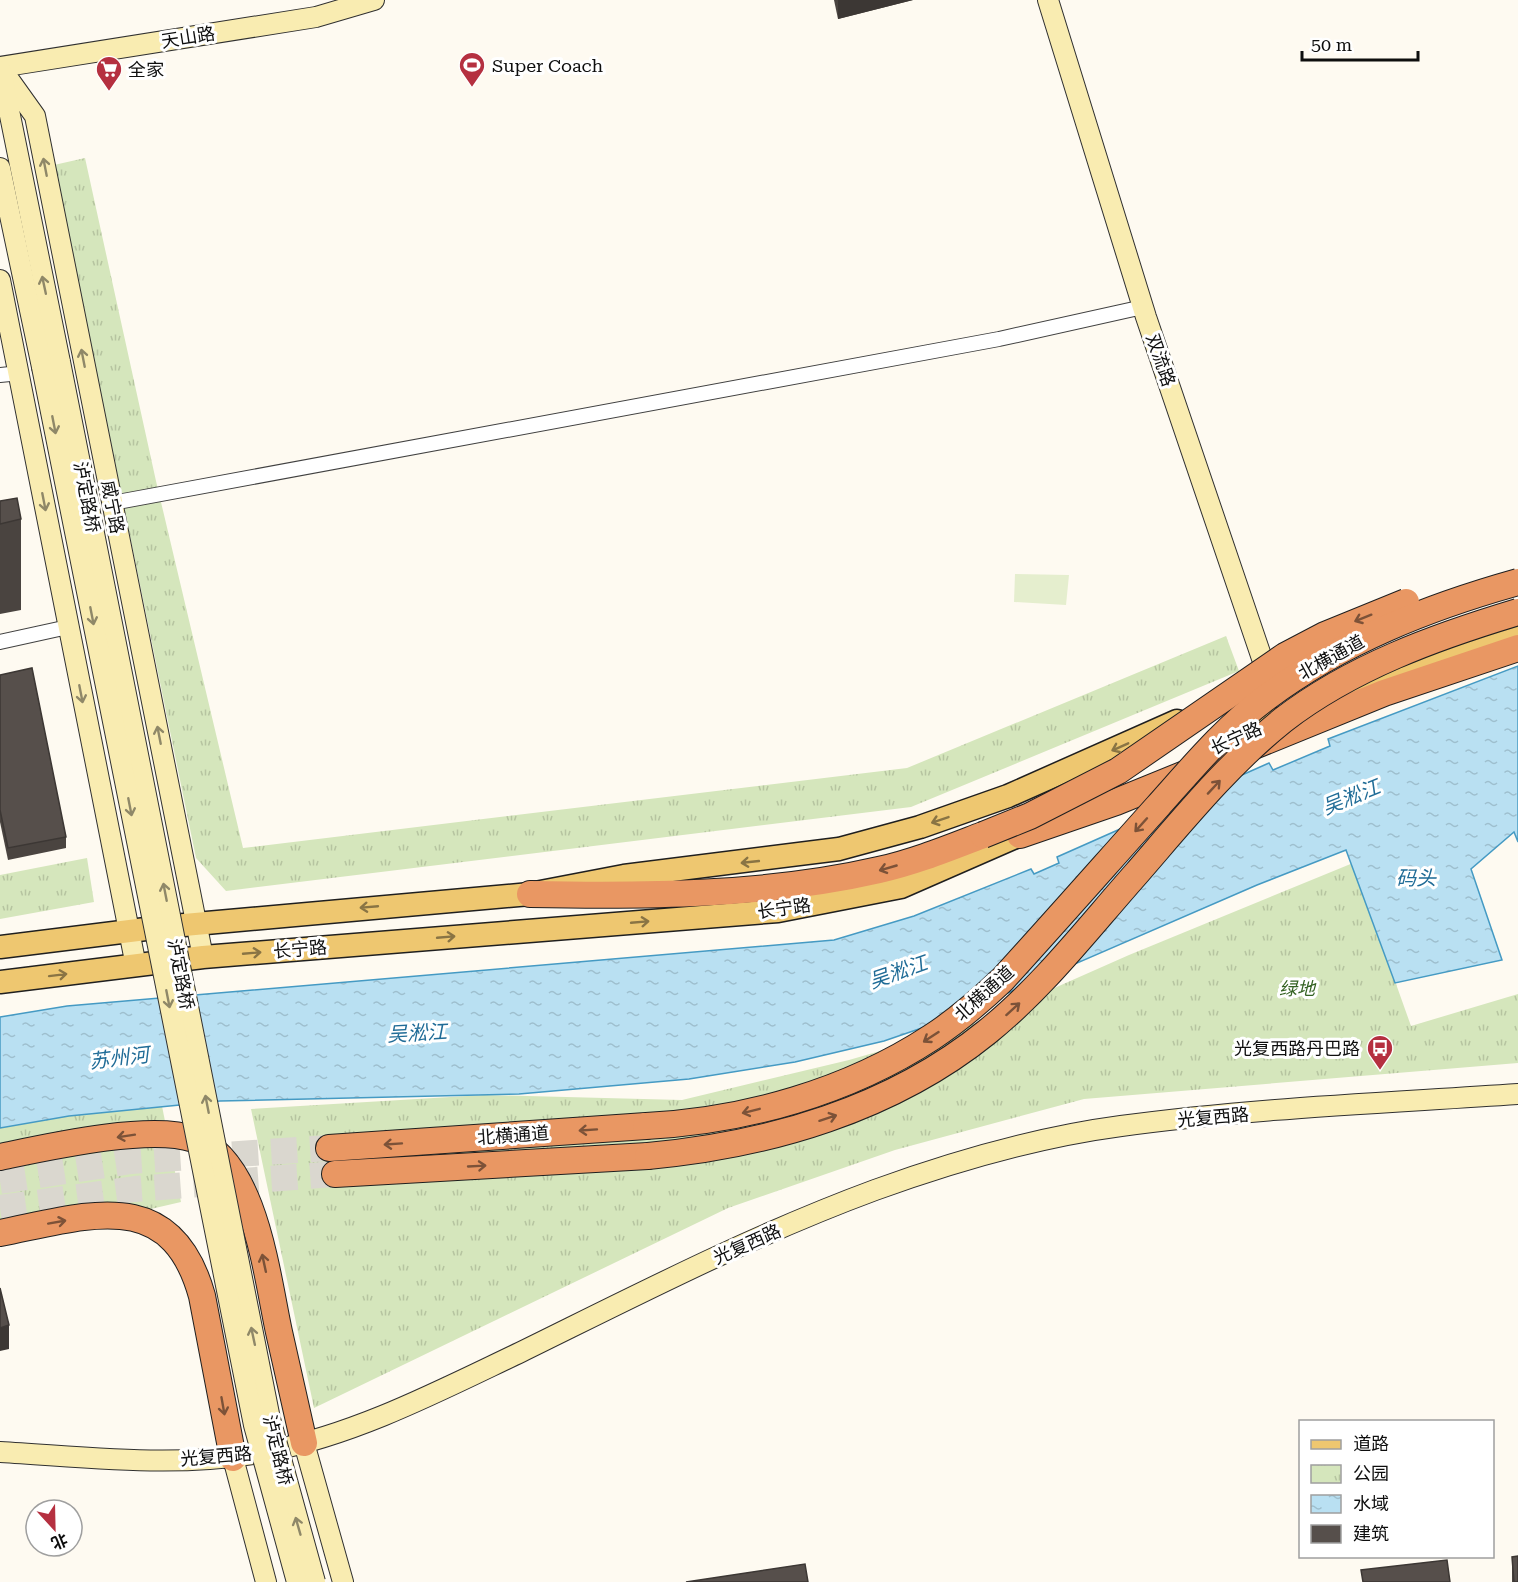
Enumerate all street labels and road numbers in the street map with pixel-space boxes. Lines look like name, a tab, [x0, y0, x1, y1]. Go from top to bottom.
street label: 天山路	[160, 22, 216, 52]
street label: 双流路	[1142, 331, 1180, 389]
street label: 泸定路桥	[70, 460, 104, 534]
street label: 威宁路	[98, 478, 128, 536]
street label: 北横通道	[1294, 630, 1368, 684]
street label: 长宁路	[1207, 717, 1265, 759]
street label: 长宁路	[756, 894, 812, 922]
street label: 长宁路	[272, 936, 328, 962]
street label: 泸定路桥	[164, 937, 198, 1011]
street label: 北横通道	[950, 961, 1018, 1025]
street label: 光复西路	[1176, 1103, 1250, 1131]
street label: 北横通道	[476, 1122, 550, 1148]
street label: 光复西路	[710, 1220, 784, 1268]
street label: 泸定路桥	[259, 1413, 297, 1487]
street label: 光复西路	[179, 1442, 253, 1470]

